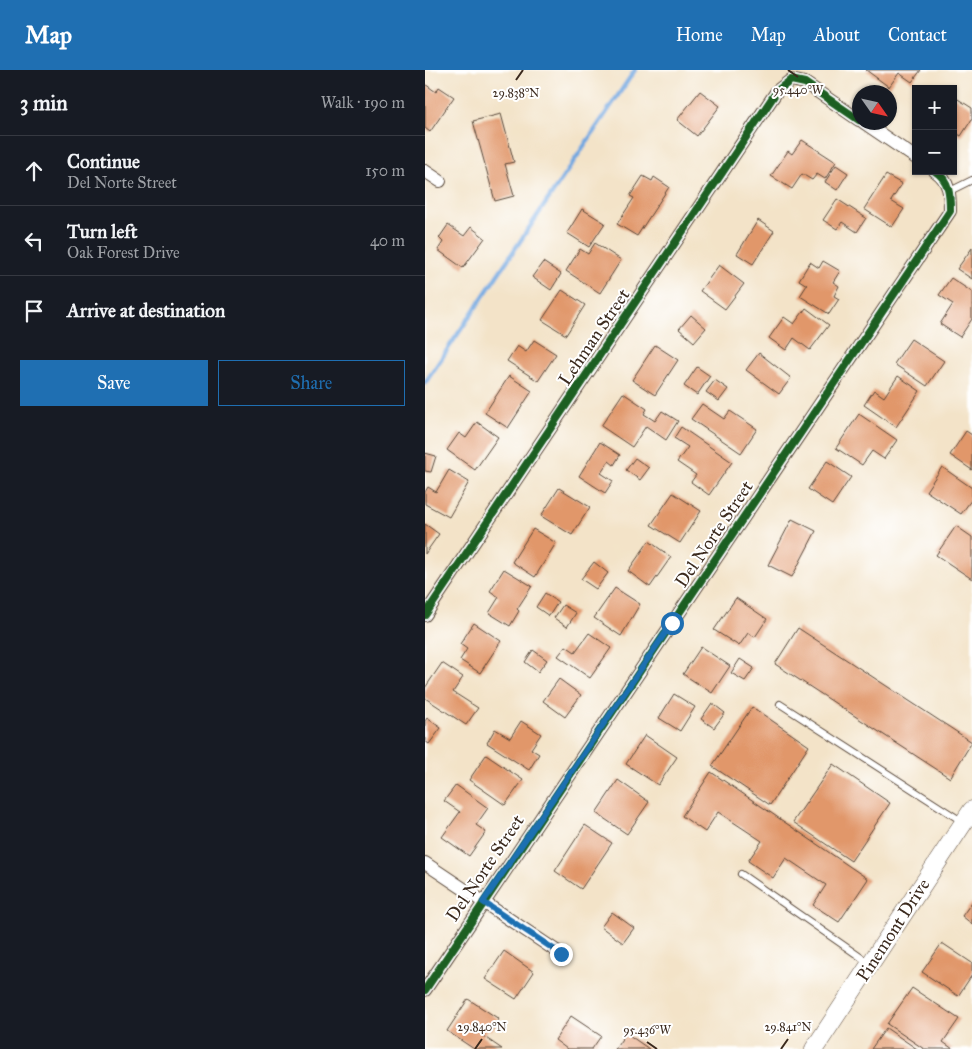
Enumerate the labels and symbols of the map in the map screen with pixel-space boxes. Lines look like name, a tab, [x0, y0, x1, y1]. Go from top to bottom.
text: 95.440°W	[773, 83, 824, 97]
north arrow	[852, 85, 897, 130]
text: 29.838°N	[493, 86, 539, 100]
street label: Lehman Street	[554, 284, 635, 389]
street label: Del Norte Street	[670, 476, 758, 591]
route start	[661, 612, 684, 635]
street label: Del Norte Street	[441, 810, 529, 925]
street label: Pinemont Drive	[852, 874, 934, 986]
route end	[550, 943, 573, 966]
text: 29.840°N	[457, 1020, 507, 1034]
text: 29.841°N	[764, 1020, 812, 1034]
text: 95.436°W	[623, 1023, 671, 1037]

